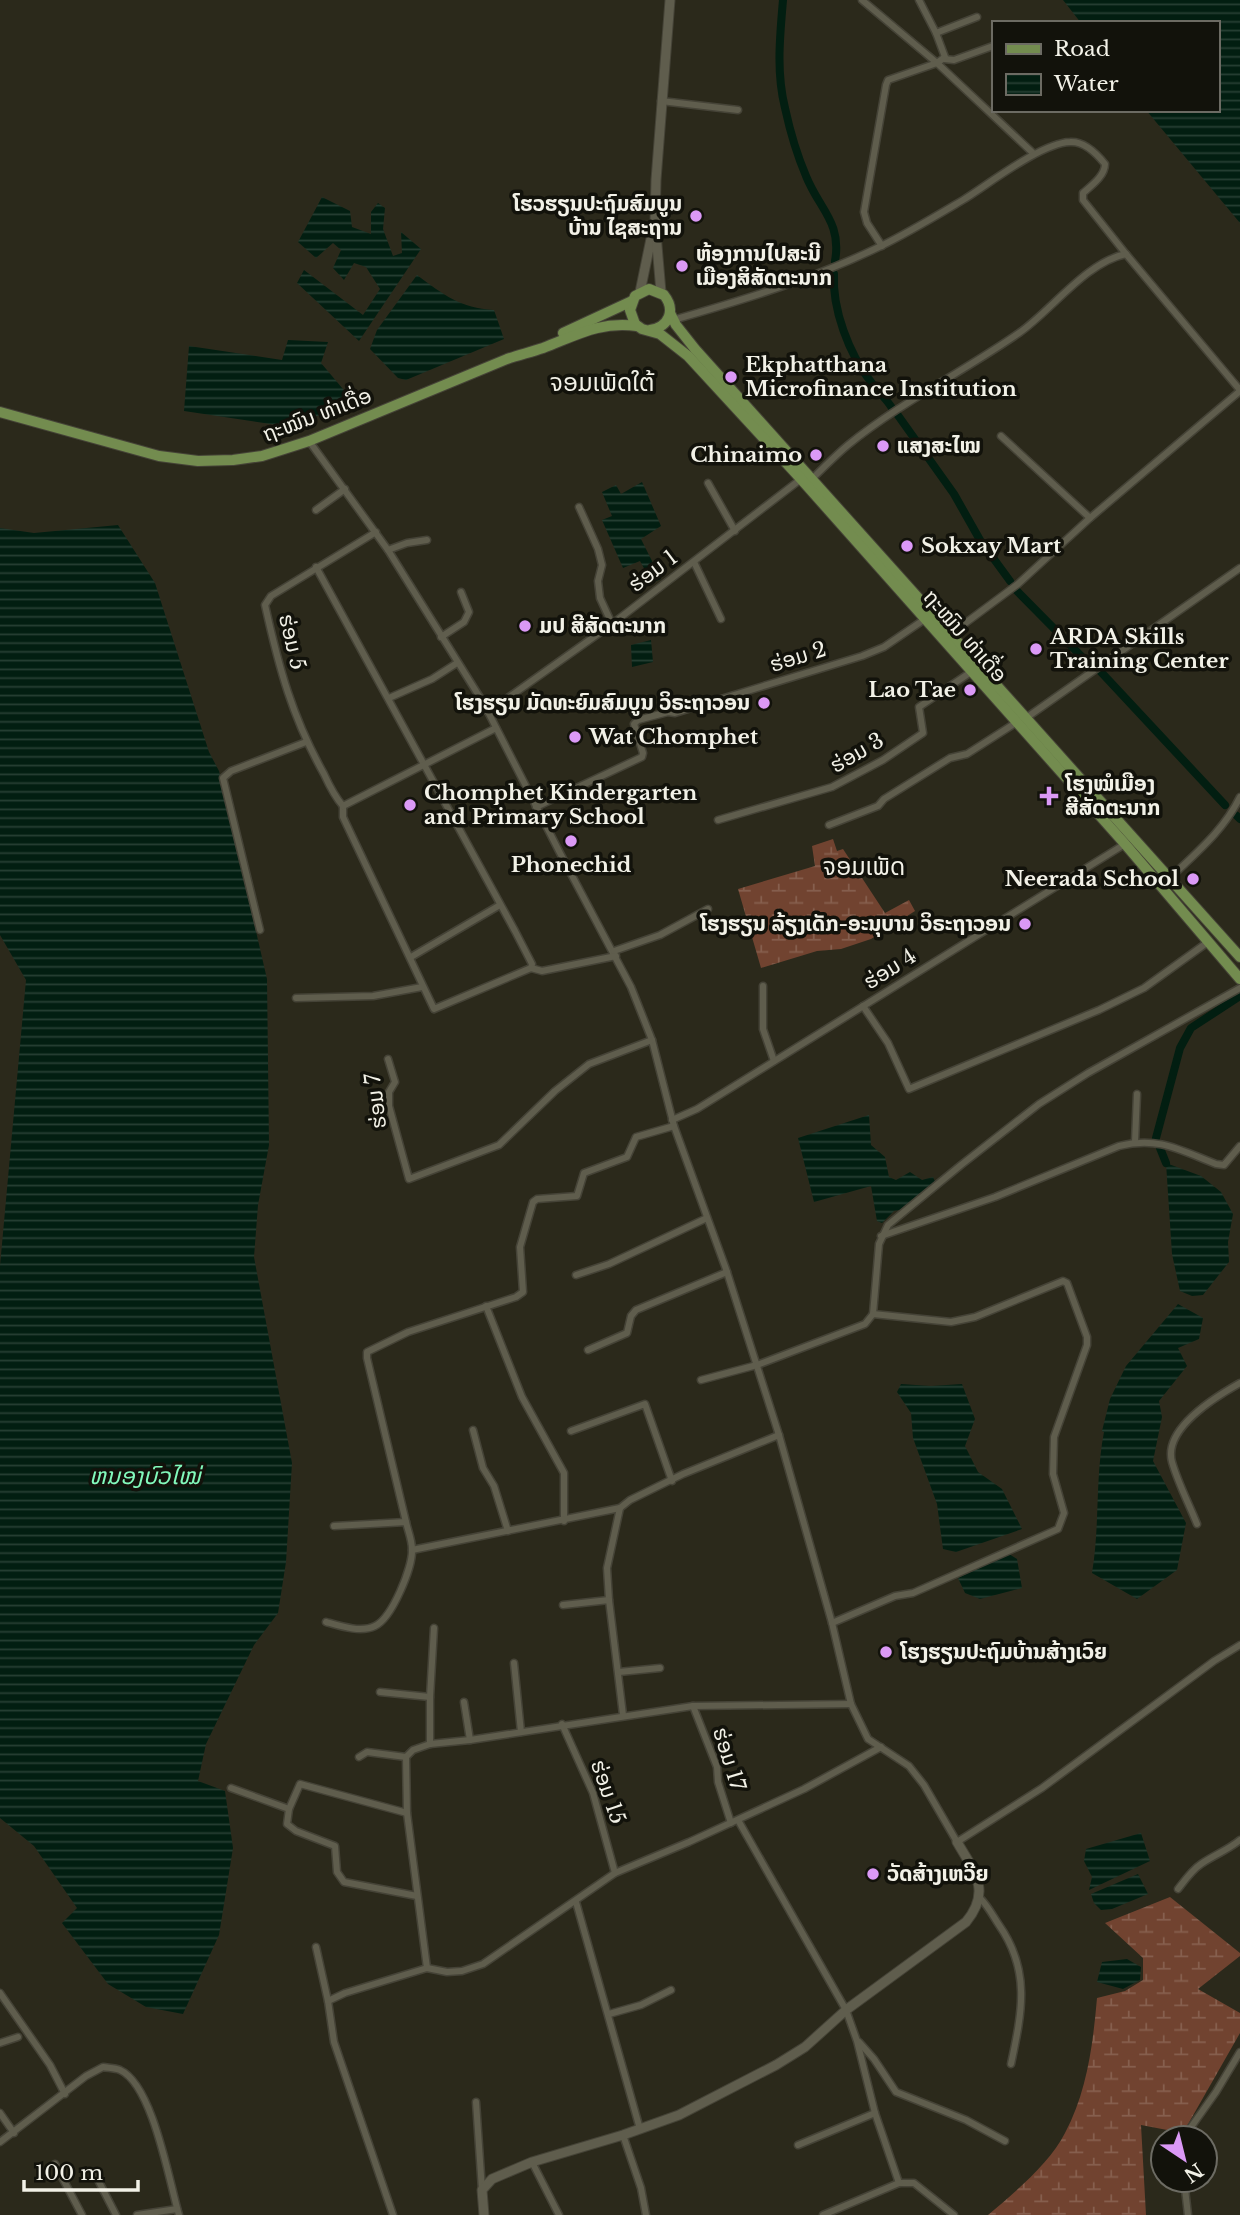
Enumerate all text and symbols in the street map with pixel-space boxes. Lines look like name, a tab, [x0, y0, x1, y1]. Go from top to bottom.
legend	[992, 21, 1219, 112]
text: Road	[1054, 36, 1110, 62]
text: Water	[1053, 71, 1118, 97]
place label: ໂຮວຮຽນປະຖົມສົມບູນ ບ້ານ ໄຊສະຖານ	[512, 191, 682, 241]
marker: ໂຮວຮຽນປະຖົມສົມບູນ ບ້ານ ໄຊສະຖານ	[688, 208, 704, 224]
place label: ຫ້ອງການໄປສະນີ ເມືອງສິສັດຕະນາກ	[696, 241, 832, 291]
marker: ຫ້ອງການໄປສະນີ ເມືອງສິສັດຕະນາກ	[674, 258, 690, 274]
place label: Ekphatthana Microfinance Institution	[745, 352, 1017, 402]
district label: ຈອມເພັດໃຕ້	[550, 368, 655, 397]
marker: Ekphatthana Microfinance Institution	[723, 369, 739, 385]
street label: ຖະໝົນ ທ່າເດື່ອ	[258, 379, 375, 448]
place label: ແສງສະໄໝ	[897, 433, 981, 459]
marker: ແສງສະໄໝ	[875, 438, 891, 454]
place label: Chinaimo	[690, 442, 802, 468]
marker: Chinaimo	[808, 447, 824, 463]
place label: Sokxay Mart	[921, 533, 1061, 559]
marker: Sokxay Mart	[899, 538, 915, 554]
street label: ຮ່ອມ 1	[624, 544, 682, 598]
street label: ຖະໝົນ ທ່າເດື່ອ	[918, 582, 1015, 688]
street label: ຮ່ອມ 5	[273, 611, 311, 673]
place label: ມປ ສີສັດຕະນາກ	[539, 613, 666, 639]
marker: ມປ ສີສັດຕະນາກ	[517, 618, 533, 634]
place label: ARDA Skills Training Center	[1049, 624, 1229, 674]
street label: ຮ່ອມ 2	[767, 636, 829, 678]
marker: ARDA Skills Training Center	[1028, 641, 1044, 657]
place label: Lao Tae	[868, 677, 956, 703]
marker: Lao Tae	[962, 682, 978, 698]
place label: ໂຮງຮຽນ ມັດທະຍົມສົມບູນ ວິຣະຖາວອນ	[454, 690, 750, 716]
marker: ໂຮງຮຽນ ມັດທະຍົມສົມບູນ ວິຣະຖາວອນ	[756, 695, 772, 711]
place label: Wat Chomphet	[588, 724, 758, 750]
street label: ຮ່ອມ 3	[825, 727, 889, 779]
marker: Wat Chomphet	[567, 729, 583, 745]
place label: ໂຮງໝໍເມືອງ ສີສັດຕະນາກ	[1064, 771, 1160, 821]
place label: Chomphet Kindergarten and Primary School	[424, 780, 697, 830]
marker: ໂຮງໝໍເມືອງ ສີສັດຕະນາກ	[1039, 786, 1059, 806]
marker: Chomphet Kindergarten and Primary School	[402, 797, 418, 813]
marker: Phonechid	[563, 833, 579, 849]
place label: Phonechid	[511, 852, 632, 878]
district label: ຈອມເພັດ	[823, 852, 905, 881]
place label: Neerada School	[1005, 866, 1180, 892]
marker: Neerada School	[1185, 871, 1201, 887]
place label: ໂຮງຮຽນ ລ້ຽງເດັກ-ອະນຸບານ ວິຣະຖາວອນ	[699, 911, 1011, 937]
marker: ໂຮງຮຽນ ລ້ຽງເດັກ-ອະນຸບານ ວິຣະຖາວອນ	[1017, 916, 1033, 932]
street label: ຮ່ອມ 4	[859, 943, 921, 995]
street label: ຮ່ອມ 7	[360, 1071, 392, 1130]
water label: ຫນອງບົວໄໝ່	[89, 1462, 204, 1490]
place label: ໂຮງຮຽນປະຖົມບ້ານສ້າງເວົຍ	[899, 1639, 1107, 1665]
marker: ໂຮງຮຽນປະຖົມບ້ານສ້າງເວົຍ	[878, 1644, 894, 1660]
street label: ຮ່ອມ 17	[707, 1724, 751, 1794]
street label: ຮ່ອມ 15	[585, 1756, 631, 1828]
place label: ວັດສ້າງເຫວີຍ	[887, 1861, 989, 1887]
marker: ວັດສ້າງເຫວີຍ	[865, 1866, 881, 1882]
north arrow	[1149, 2124, 1219, 2194]
scale bar	[24, 2148, 138, 2192]
text: N	[1179, 2158, 1207, 2187]
text: 100 m	[35, 2160, 103, 2186]

